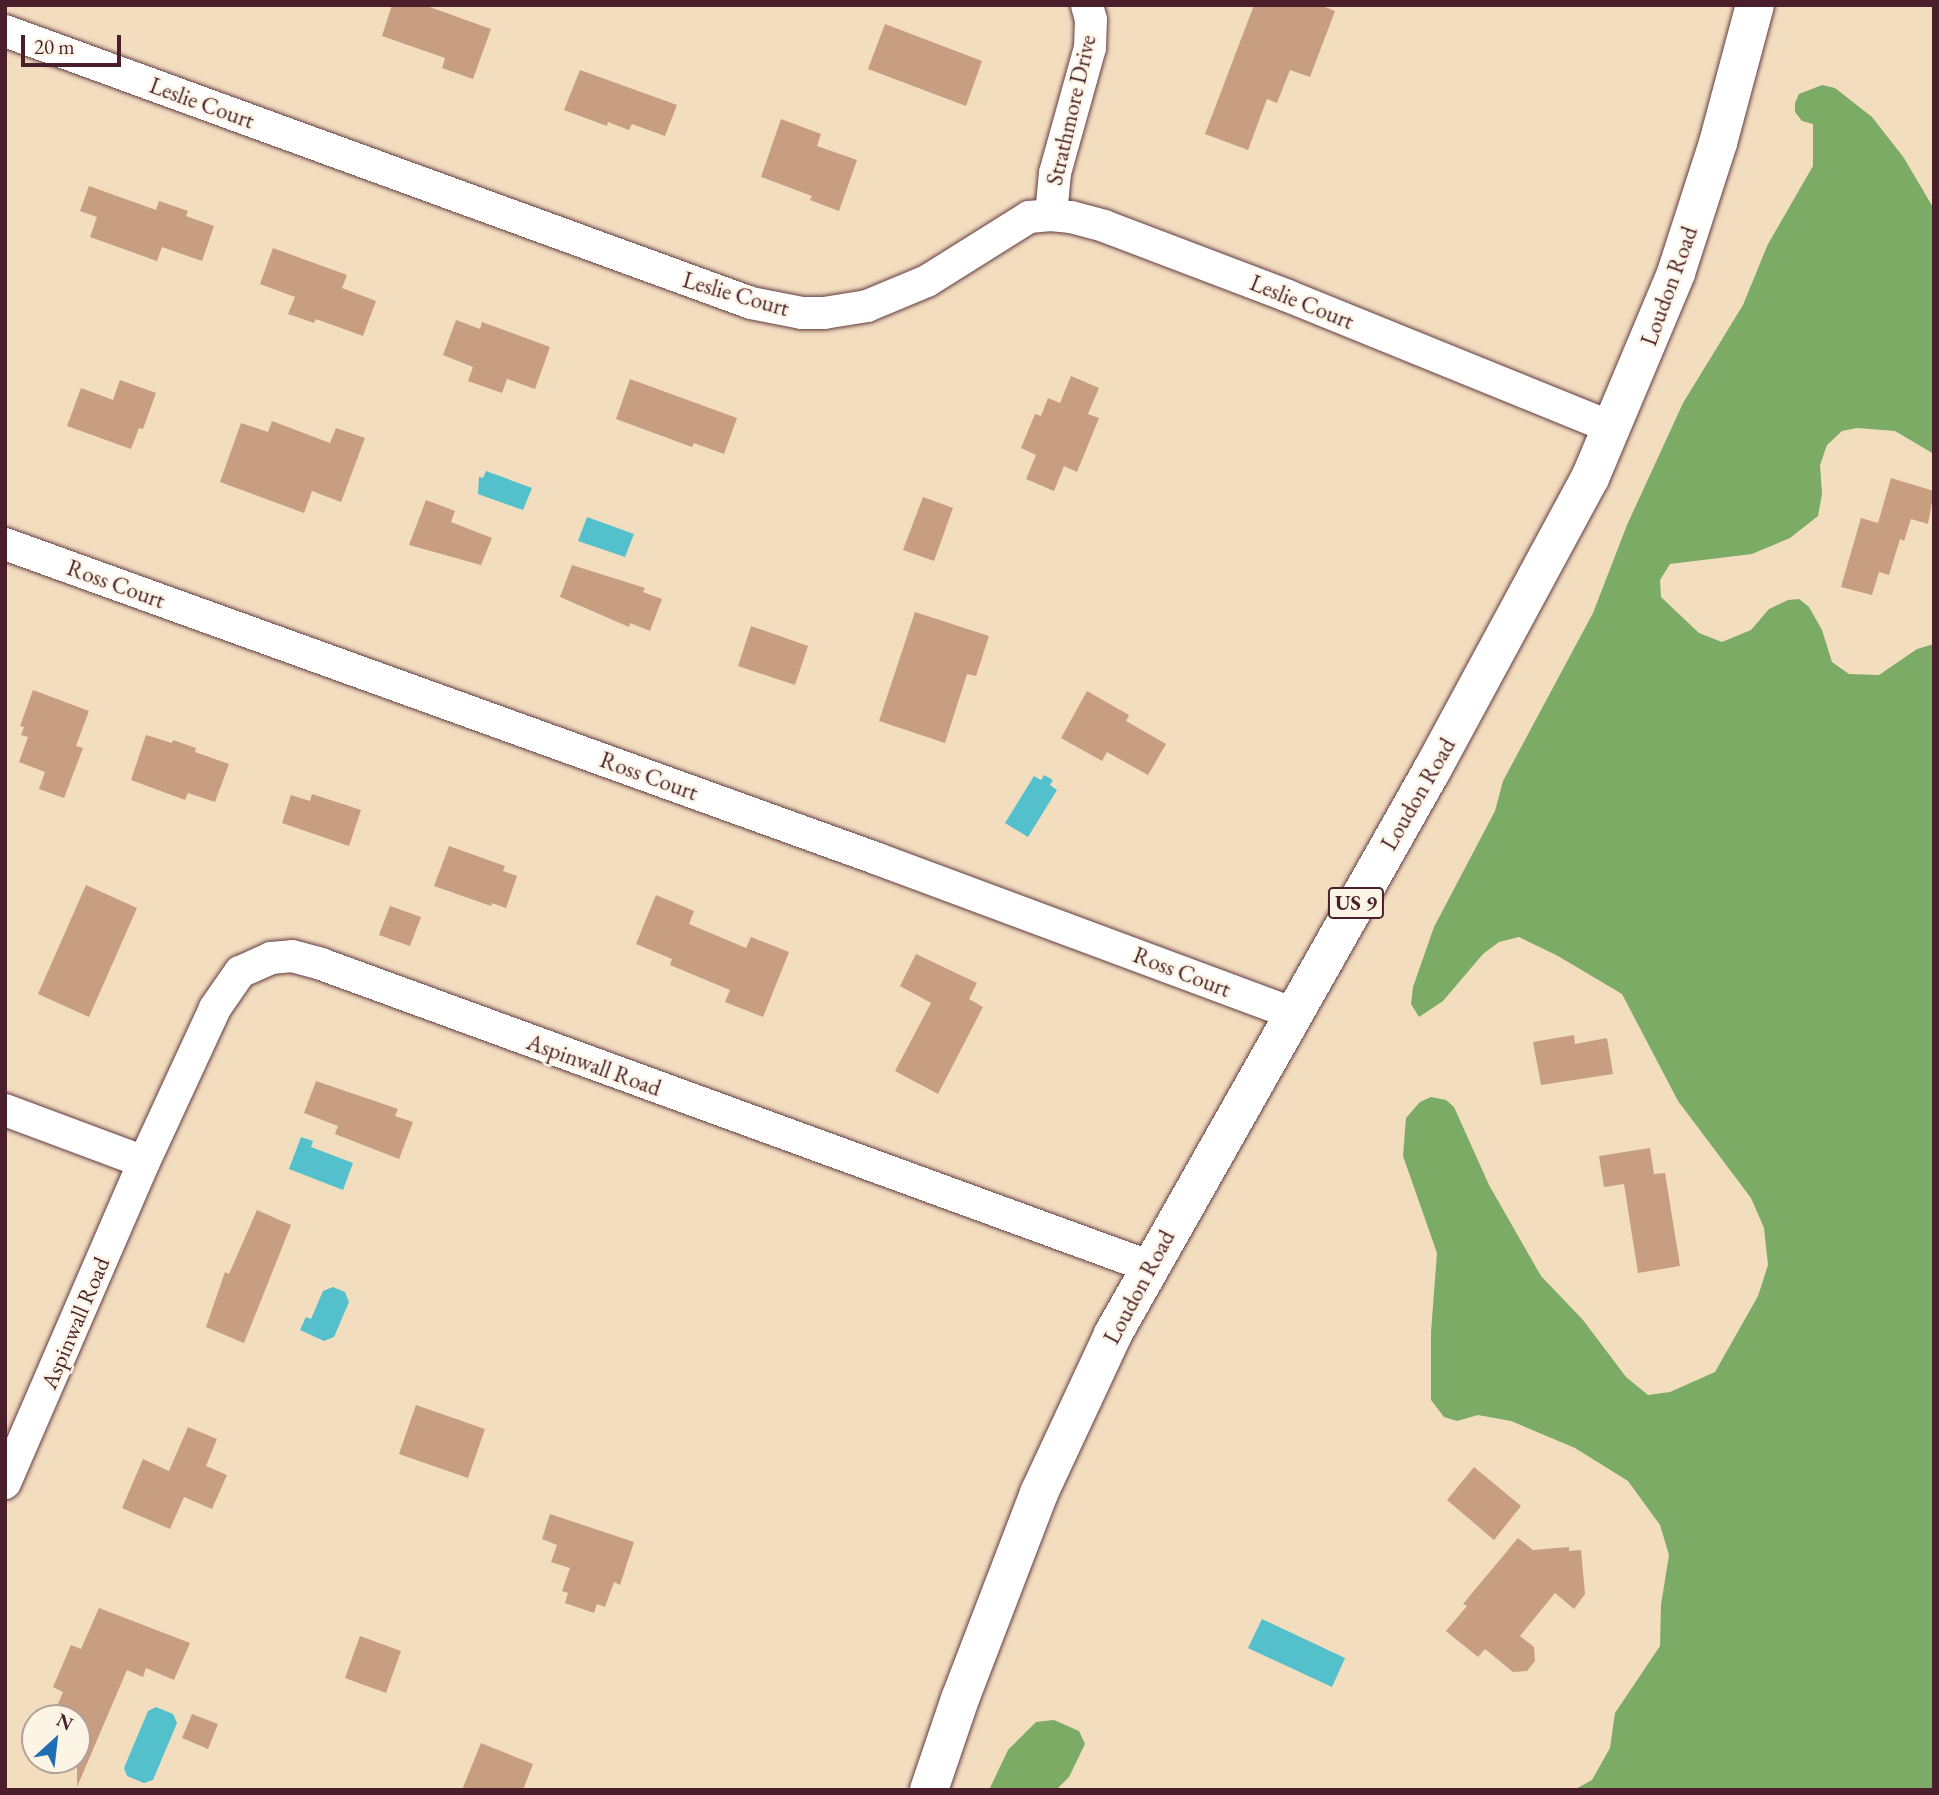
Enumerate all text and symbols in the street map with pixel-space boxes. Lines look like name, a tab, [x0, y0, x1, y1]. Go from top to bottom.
scale bar	[24, 21, 124, 65]
street label: Strathmore Drive	[1040, 32, 1102, 188]
text: 20 m	[34, 33, 75, 60]
street label: Leslie Court	[146, 71, 258, 135]
street label: Loudon Road	[1635, 223, 1703, 349]
street label: Leslie Court	[680, 266, 792, 322]
street label: Leslie Court	[1246, 269, 1358, 335]
street label: Ross Court	[63, 554, 169, 614]
street label: Loudon Road	[1375, 733, 1461, 855]
street label: Ross Court	[596, 746, 702, 806]
road number: US 9	[1326, 886, 1386, 920]
street label: Ross Court	[1129, 941, 1235, 1003]
street label: Aspinwall Road	[523, 1028, 665, 1102]
street label: Loudon Road	[1098, 1225, 1180, 1349]
street label: Aspinwall Road	[35, 1253, 115, 1393]
north arrow	[21, 1704, 91, 1774]
text: N	[52, 1707, 77, 1736]

